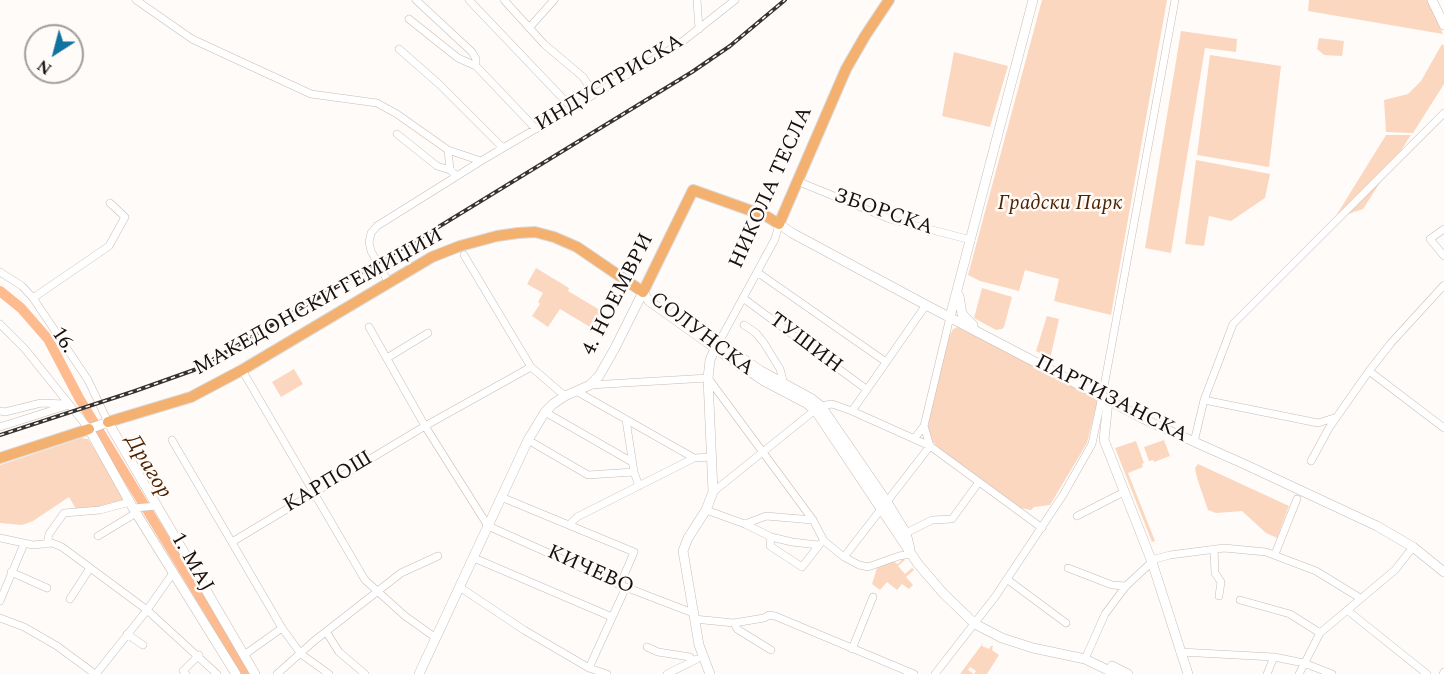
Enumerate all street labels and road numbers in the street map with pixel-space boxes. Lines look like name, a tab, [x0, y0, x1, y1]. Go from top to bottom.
street label: ИНДУСТРИСКА	[531, 30, 689, 138]
street label: НИКОЛА ТЕСЛА	[725, 103, 819, 273]
street label: ЗБОРСКА	[830, 184, 936, 242]
street label: МАКЕДОНСКИ ГЕМИЏИИ	[190, 224, 448, 382]
street label: 4. НОЕМВРИ	[578, 230, 660, 360]
street label: СОЛУНСКА	[644, 288, 758, 382]
street label: ТУШИН	[763, 308, 847, 380]
street label: 16.	[44, 323, 80, 359]
street label: ПАРТИЗАНСКА	[1030, 351, 1192, 449]
street label: КАРПОШ	[280, 447, 378, 519]
street label: 1. МАЈ	[164, 529, 218, 597]
street label: КИЧЕВО	[543, 541, 637, 601]

